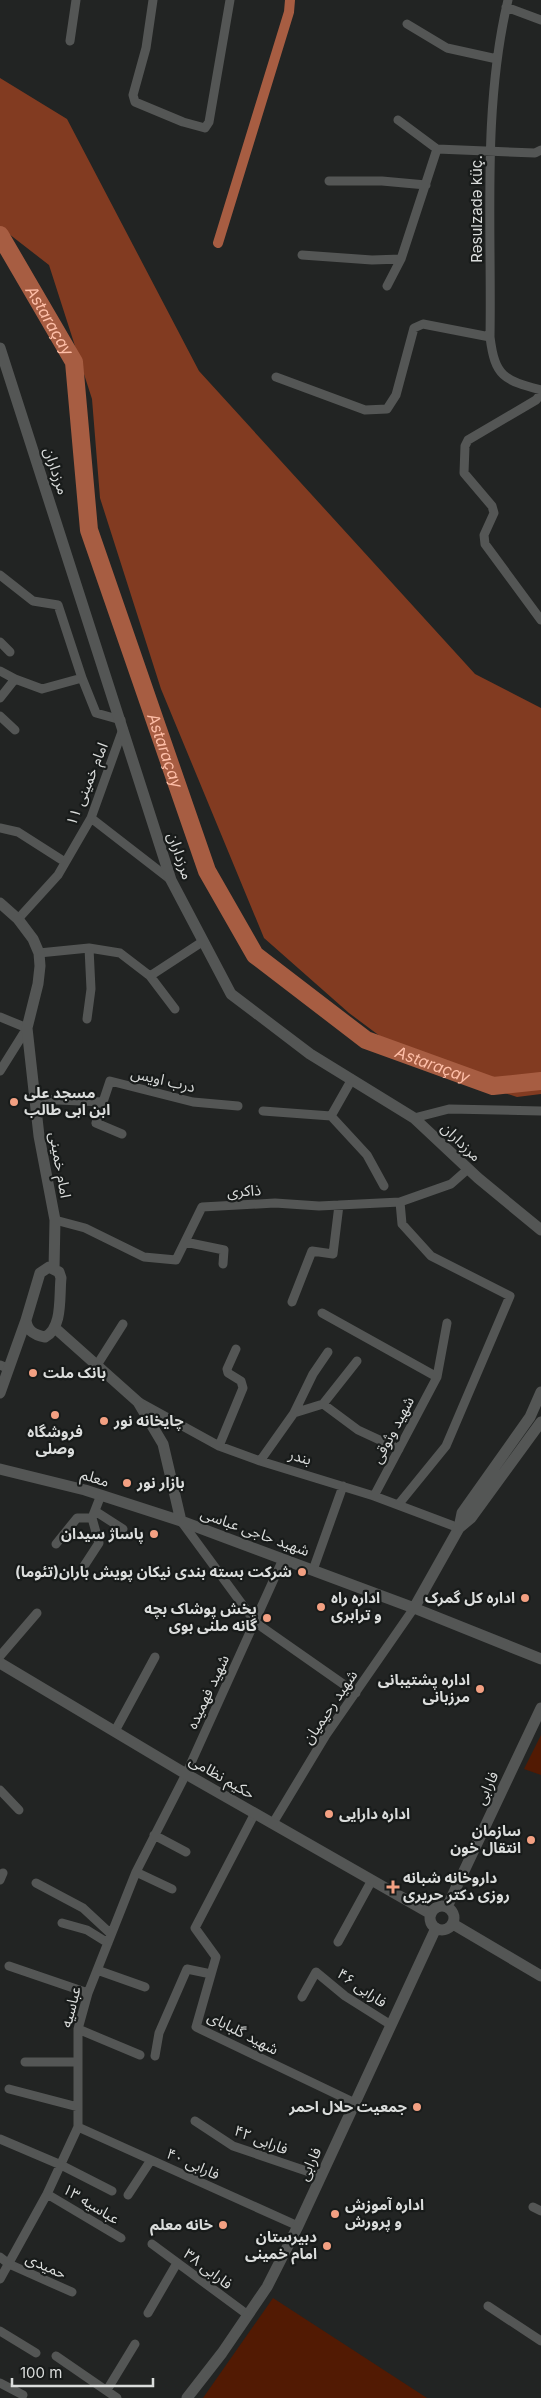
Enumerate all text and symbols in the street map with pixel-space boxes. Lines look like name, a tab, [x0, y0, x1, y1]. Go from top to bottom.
street label: Rəsulzadə küç.	[467, 155, 486, 263]
water label: Astaraçay	[21, 281, 79, 360]
street label: مرزداران	[40, 445, 73, 497]
water label: Astaraçay	[143, 710, 188, 791]
street label: امام خمینی ۱۱	[61, 739, 114, 829]
street label: مرزداران	[164, 830, 197, 882]
water label: Astaraçay	[392, 1041, 474, 1087]
street label: درب اویس	[129, 1063, 197, 1096]
place label: مسجد علی ابن ابی طالب	[24, 1083, 110, 1119]
marker: مسجد علی ابن ابی طالب	[8, 1096, 20, 1108]
street label: مرزداران	[437, 1118, 485, 1165]
street label: امام خمینی	[43, 1130, 76, 1200]
street label: ذاکری	[226, 1180, 262, 1201]
place label: بانک ملت	[43, 1363, 106, 1382]
marker: بانک ملت	[27, 1367, 39, 1379]
street label: شهید وثوقی	[367, 1393, 418, 1467]
marker: فروشگاه وصلی	[49, 1409, 61, 1421]
place label: چایخانه نور	[113, 1411, 184, 1431]
marker: چایخانه نور	[98, 1415, 110, 1427]
place label: فروشگاه وصلی	[27, 1422, 83, 1458]
street label: بندر	[286, 1444, 314, 1469]
street label: معلم	[78, 1464, 112, 1493]
place label: بازار نور	[136, 1473, 185, 1492]
marker: بازار نور	[121, 1477, 133, 1489]
street label: شهید حاجی عباسی	[198, 1503, 312, 1560]
place label: پاساژ سیدان	[61, 1524, 144, 1544]
marker: پاساژ سیدان	[148, 1528, 160, 1540]
place label: شركت بسته بندی نيكان پويش باران(تئوما)	[15, 1562, 292, 1582]
marker: شركت بسته بندی نيكان پويش باران(تئوما)	[296, 1566, 308, 1578]
place label: اداره راه و ترابری	[331, 1588, 382, 1624]
place label: اداره کل گمرک	[425, 1588, 515, 1607]
marker: اداره کل گمرک	[519, 1592, 531, 1604]
place label: پخش پوشاک بچه گانه ملنی بوی	[144, 1599, 257, 1635]
marker: اداره راه و ترابری	[315, 1601, 327, 1613]
marker: پخش پوشاک بچه گانه ملنی بوی	[261, 1612, 273, 1624]
street label: شهید فهمیده	[182, 1651, 233, 1732]
street label: شهید رحیمیان	[298, 1666, 361, 1747]
place label: اداره پشتیبانی مرزبانی	[378, 1670, 470, 1706]
marker: اداره پشتیبانی مرزبانی	[474, 1683, 486, 1695]
street label: حکیم نظامی	[185, 1750, 259, 1805]
street label: فارابی	[471, 1768, 503, 1808]
place label: اداره دارایی	[339, 1804, 410, 1823]
marker: اداره دارایی	[323, 1808, 335, 1820]
place label: سازمان انتقال خون	[450, 1821, 521, 1857]
marker: سازمان انتقال خون	[525, 1834, 537, 1846]
place label: داروخانه شبانه روزی دکتر حریری	[403, 1868, 510, 1904]
marker: داروخانه شبانه روزی دکتر حریری	[387, 1881, 399, 1893]
street label: فارابی ۴۶	[334, 1964, 391, 2012]
street label: عباسیه	[56, 1984, 85, 2029]
street label: شهید گلبابای	[205, 2007, 282, 2059]
place label: جمعیت حلال احمر	[288, 2097, 408, 2116]
marker: جمعیت حلال احمر	[411, 2101, 423, 2113]
street label: فارابی ۴۲	[232, 2121, 291, 2159]
street label: فارابی ۴۰	[164, 2143, 223, 2184]
street label: فارابی	[294, 2144, 326, 2184]
street label: عباسیه ۱۳	[59, 2179, 124, 2228]
place label: اداره آموزش و پرورش	[345, 2195, 424, 2232]
marker: اداره آموزش و پرورش	[329, 2208, 341, 2220]
place label: خانه معلم	[150, 2215, 214, 2236]
marker: خانه معلم	[217, 2219, 229, 2231]
place label: دبیرستان امام خمینی	[245, 2227, 317, 2265]
marker: دبیرستان امام خمینی	[321, 2240, 333, 2252]
street label: فارابی ۳۸	[180, 2244, 237, 2293]
street label: حمیدی	[23, 2248, 70, 2283]
scale bar	[12, 2356, 154, 2388]
text: 100 m	[20, 2363, 62, 2382]

